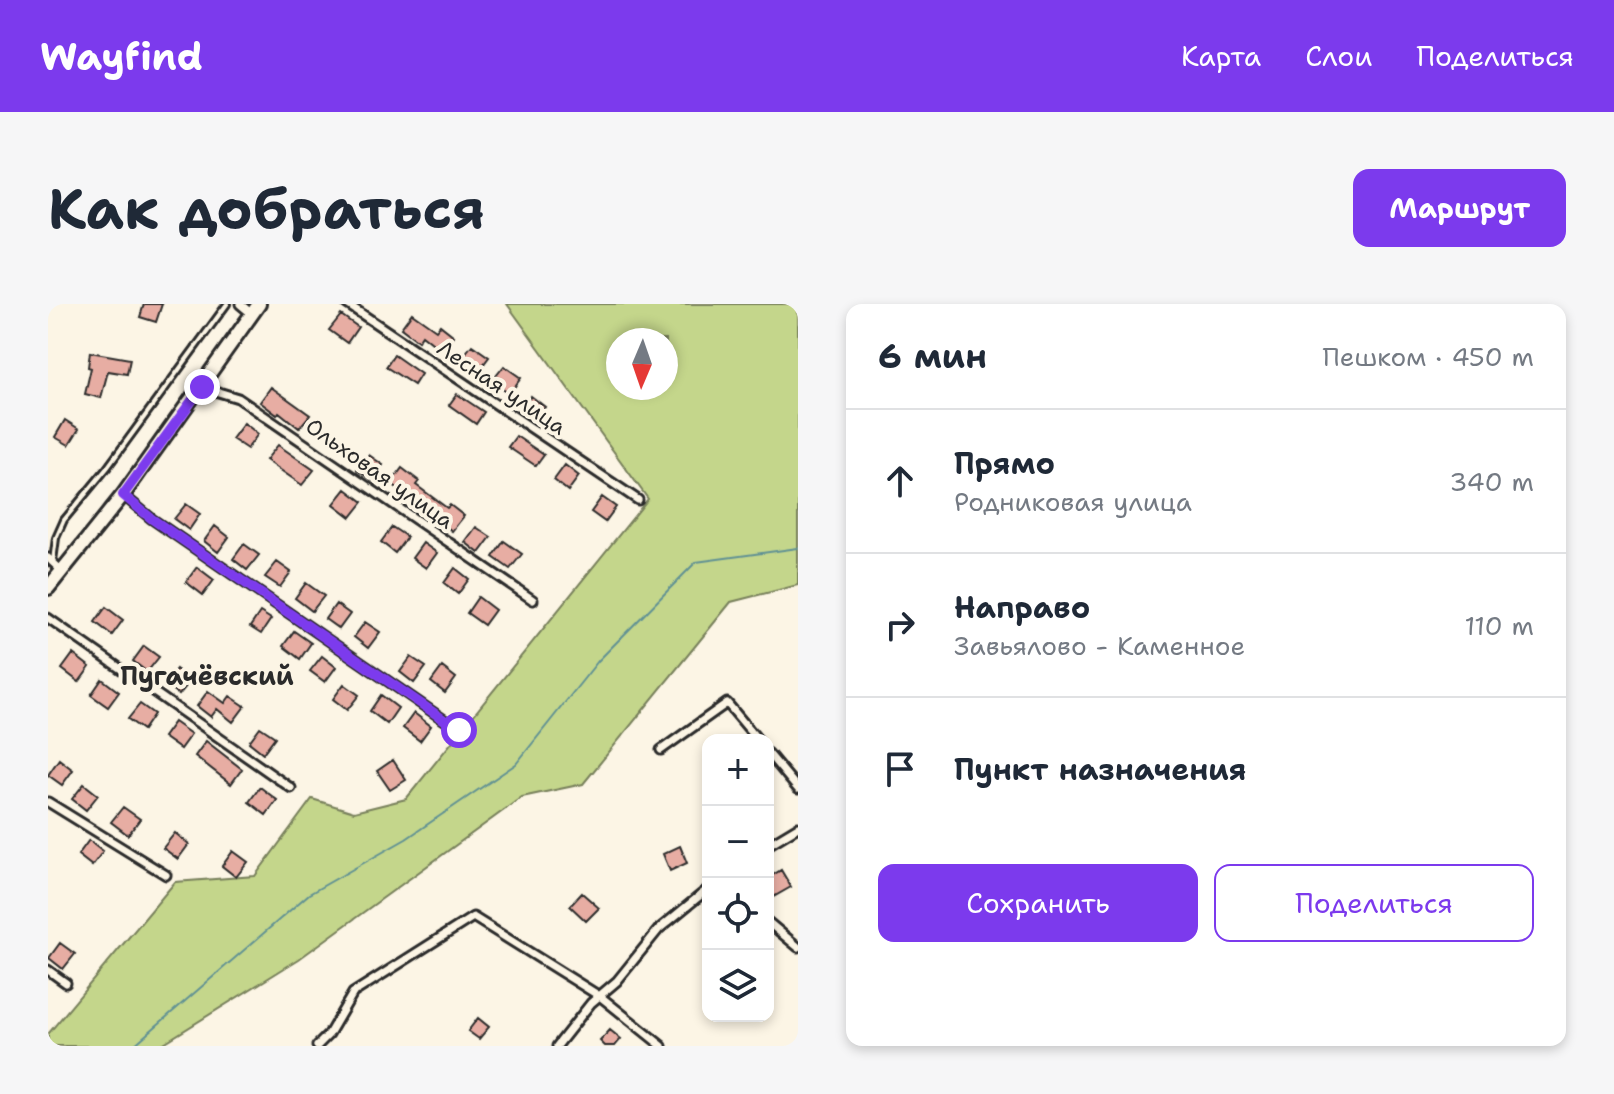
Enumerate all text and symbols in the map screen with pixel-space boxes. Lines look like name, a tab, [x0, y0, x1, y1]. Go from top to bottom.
text: Wayfind	[40, 31, 203, 82]
text: Карта	[1181, 37, 1261, 75]
text: Слои	[1305, 37, 1372, 75]
text: Поделиться	[1416, 37, 1574, 75]
button: Маршрут	[1353, 169, 1566, 247]
text: Как добраться	[48, 171, 485, 246]
north arrow	[606, 328, 678, 400]
street label: Лесная улица	[431, 333, 572, 442]
text: 6 мин	[878, 333, 987, 379]
text: Пешком · 450 m	[1323, 339, 1534, 374]
route end	[184, 369, 220, 405]
street label: Ольховая улица	[300, 412, 460, 535]
text: Прямо	[954, 443, 1055, 484]
icon: ahead	[878, 459, 922, 503]
text: 340 m	[1449, 464, 1534, 499]
text: Родниковая улица	[954, 484, 1192, 519]
text: Направо	[954, 587, 1090, 628]
icon: right	[878, 603, 922, 647]
text: 110 m	[1464, 608, 1534, 643]
text: Завьялово - Каменное	[954, 628, 1245, 663]
district label: Пугачёвский	[120, 658, 294, 693]
route start	[441, 712, 477, 748]
map controls	[702, 734, 774, 1022]
button: +	[702, 734, 774, 806]
icon: arrive	[878, 747, 922, 791]
text: Пункт назначения	[954, 749, 1246, 790]
button: −	[702, 806, 774, 878]
button: Сохранить	[878, 864, 1198, 942]
button: Поделиться	[1214, 864, 1534, 942]
button: locate	[702, 878, 774, 950]
button: layers	[702, 950, 774, 1022]

